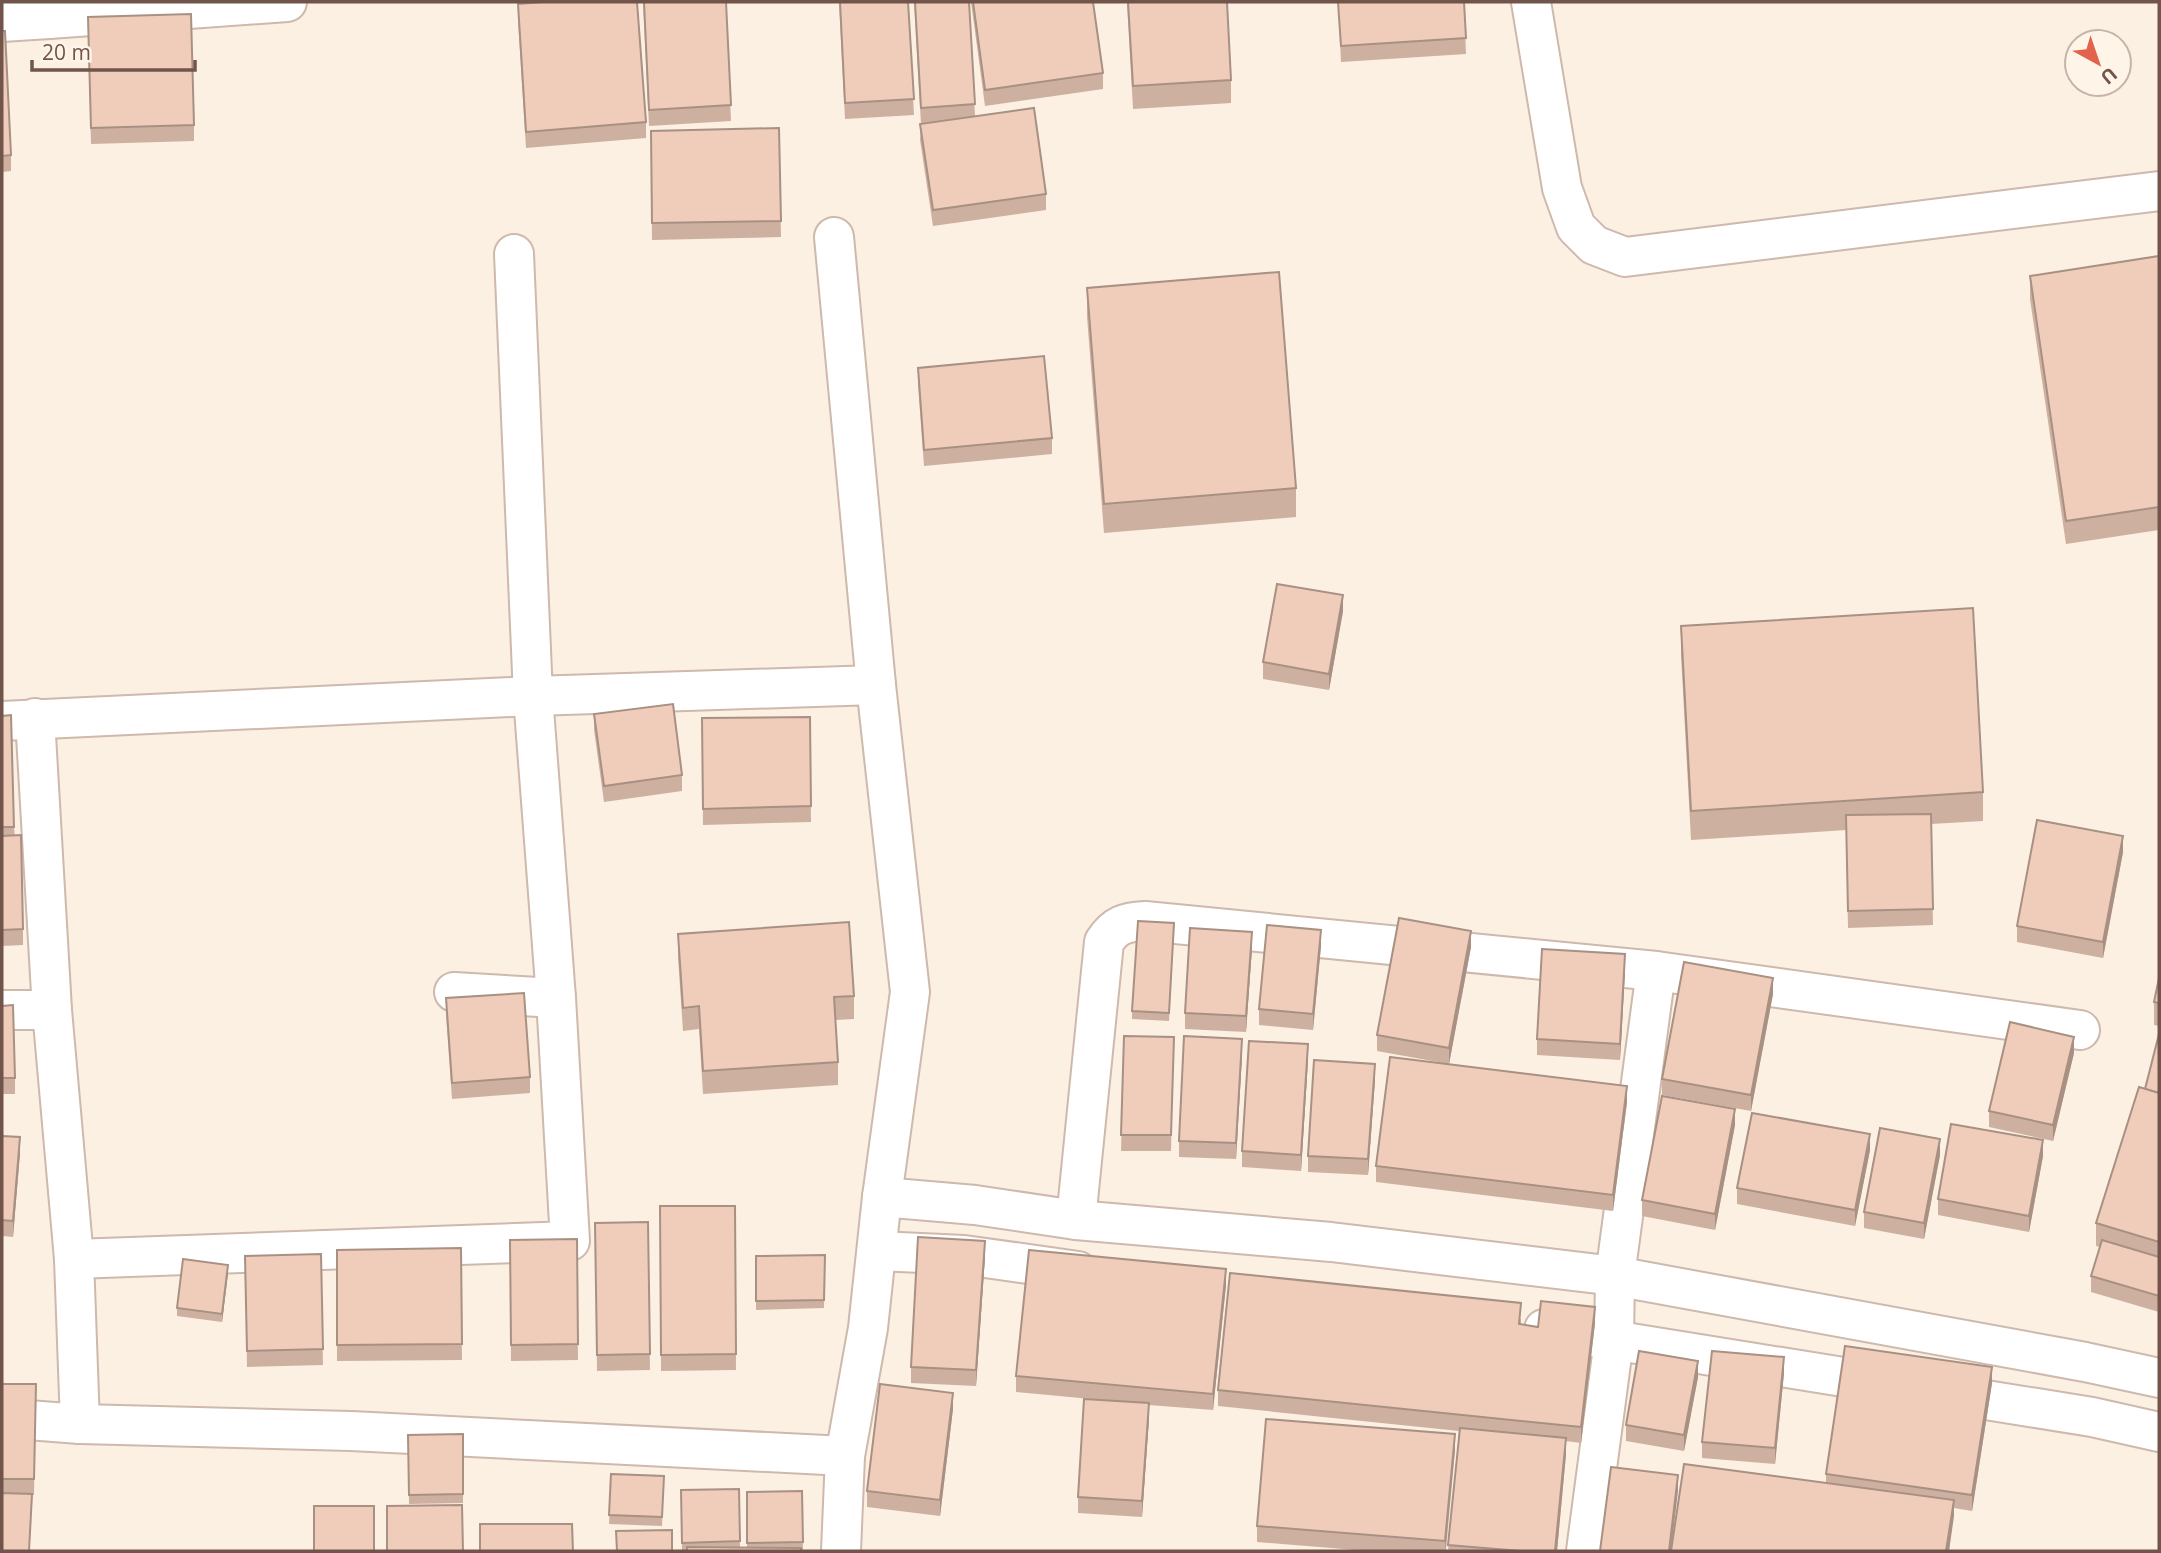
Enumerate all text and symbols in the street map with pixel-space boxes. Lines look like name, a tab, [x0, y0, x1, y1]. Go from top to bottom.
scale bar	[32, 28, 194, 72]
north arrow	[2063, 28, 2133, 98]
text: 20 m	[42, 38, 91, 66]
text: U	[2095, 61, 2123, 91]

